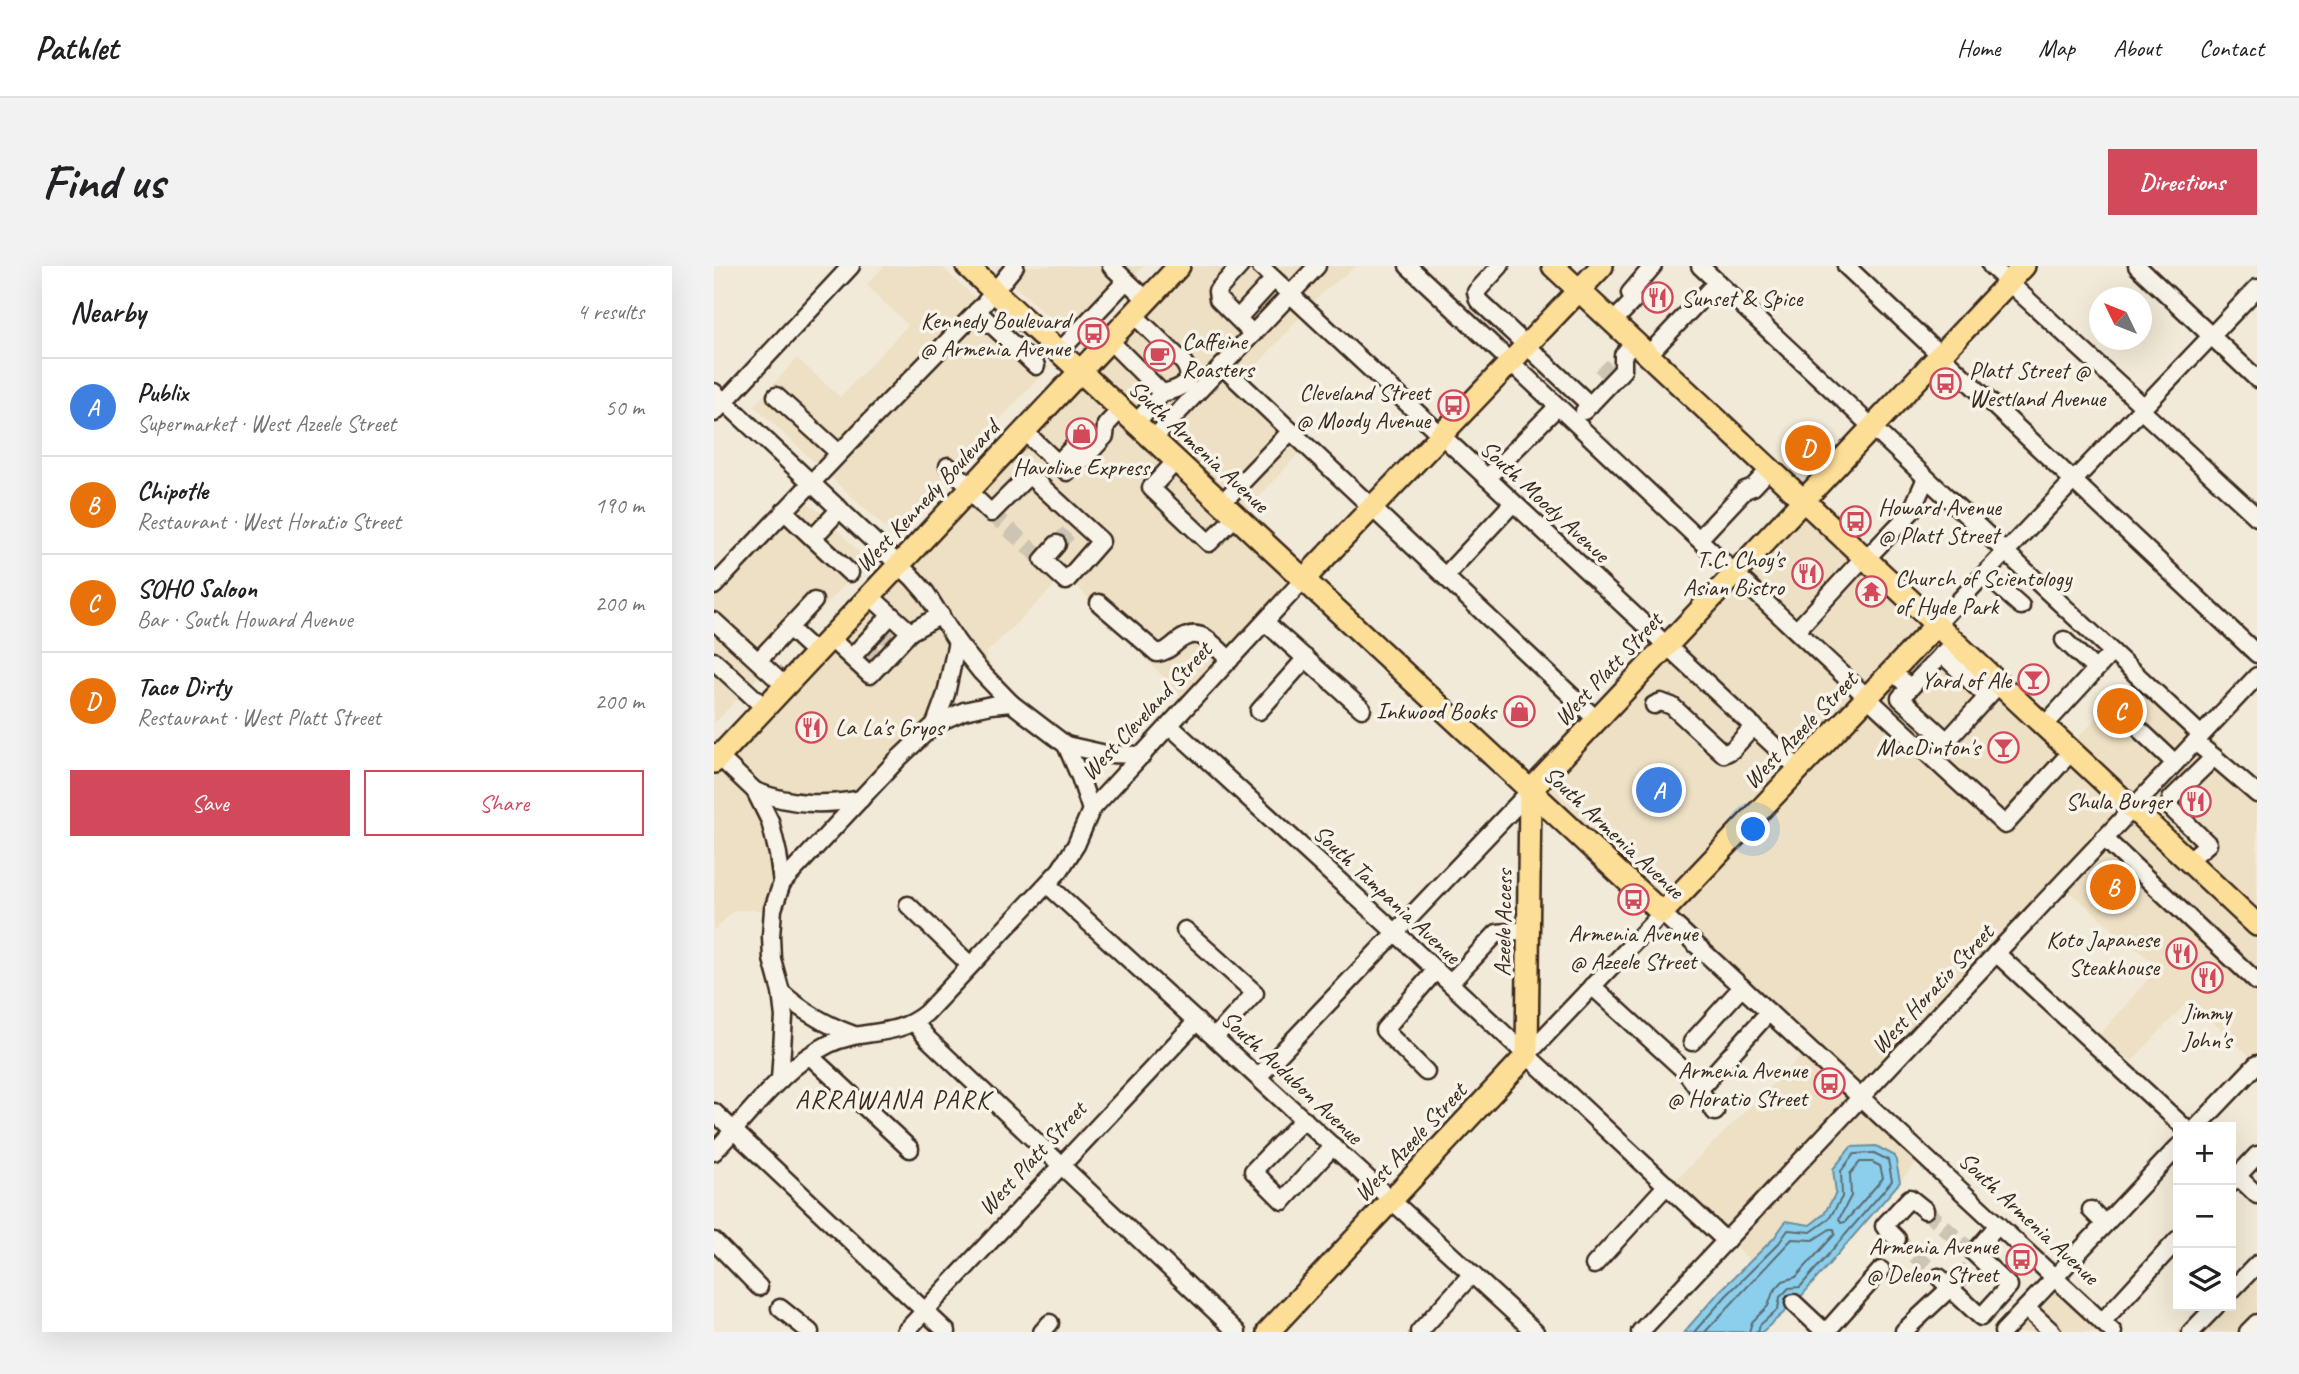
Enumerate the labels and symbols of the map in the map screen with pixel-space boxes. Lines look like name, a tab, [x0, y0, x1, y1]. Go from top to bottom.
restaurant icon: Sunset & Spice	[1641, 281, 1675, 315]
place label: Sunset & Spice	[1681, 283, 1805, 313]
north arrow	[2089, 287, 2152, 350]
place label: Kennedy Boulevard @ Armenia Avenue	[920, 305, 1074, 363]
bus stop icon: Kennedy Boulevard @ Armenia Avenue	[1076, 317, 1110, 351]
place label: Caffeine Roasters	[1182, 326, 1256, 384]
cafe icon: Caffeine Roasters	[1142, 338, 1176, 372]
place label: Platt Street @ Westland Avenue	[1969, 355, 2107, 413]
bus stop icon: Platt Street @ Westland Avenue	[1929, 367, 1963, 401]
street label: South Armenia Avenue	[1122, 373, 1277, 520]
place label: Cleveland Street @ Moody Avenue	[1296, 377, 1432, 435]
bus stop icon: Cleveland Street @ Moody Avenue	[1436, 389, 1470, 423]
street label: West Kennedy Boulevard	[849, 411, 1008, 578]
shop icon: Havoline Express	[1064, 416, 1098, 450]
pin: D	[1785, 422, 1831, 474]
street label: South Moody Avenue	[1474, 433, 1618, 570]
place label: Havoline Express	[1013, 452, 1151, 482]
place label: Howard Avenue @ Platt Street	[1878, 492, 2003, 550]
bus stop icon: Howard Avenue @ Platt Street	[1838, 504, 1872, 538]
place label: T.C. Choy's Asian Bistro	[1683, 544, 1787, 602]
restaurant icon: T.C. Choy's Asian Bistro	[1790, 556, 1824, 590]
place label: Church of Scientology of Hyde Park	[1895, 563, 2073, 621]
temple icon: Church of Scientology of Hyde Park	[1855, 575, 1889, 609]
street label: West Platt Street	[1547, 604, 1670, 732]
street label: West Cleveland Street	[1074, 634, 1219, 787]
street label: West Azeele Street	[1736, 663, 1865, 795]
bar icon: Yard of Ale	[2017, 663, 2051, 697]
place label: Yard of Ale	[1921, 665, 2013, 695]
pin: C	[2097, 685, 2143, 737]
shop icon: Inkwood Books	[1502, 694, 1536, 728]
place label: Inkwood Books	[1376, 696, 1498, 726]
restaurant icon: La La's Gryos	[795, 710, 829, 744]
place label: La La's Gryos	[835, 712, 946, 742]
bar icon: MacDinton's	[1986, 730, 2020, 764]
place label: MacDinton's	[1876, 732, 1983, 762]
street label: South Armenia Avenue	[1537, 759, 1691, 905]
pin: A	[1636, 764, 1682, 816]
restaurant icon: Shula Burger	[2178, 784, 2212, 818]
place label: Shula Burger	[2066, 786, 2174, 816]
your location	[1736, 812, 1770, 846]
street label: South Tampania Avenue	[1307, 818, 1469, 972]
pin: B	[2090, 861, 2136, 913]
street label: Azeele Access	[1487, 867, 1519, 977]
bus stop icon: Armenia Avenue @ Azeele Street	[1616, 882, 1650, 916]
street label: West Horatio Street	[1864, 916, 2001, 1060]
place label: Armenia Avenue @ Azeele Street	[1568, 918, 1700, 976]
place label: Koto Japanese Steakhouse	[2046, 924, 2161, 982]
restaurant icon: Koto Japanese Steakhouse	[2165, 936, 2199, 970]
restaurant icon: Jimmy John's	[2190, 961, 2224, 995]
place label: Jimmy John's	[2182, 997, 2234, 1055]
street label: South Audubon Avenue	[1215, 1004, 1371, 1152]
place label: Armenia Avenue @ Horatio Street	[1667, 1055, 1809, 1113]
bus stop icon: Armenia Avenue @ Horatio Street	[1813, 1067, 1847, 1101]
street label: West Azeele Street	[1347, 1075, 1474, 1208]
district label: ARRAWANA PARK	[795, 1083, 994, 1116]
street label: West Platt Street	[971, 1093, 1094, 1221]
street label: South Armenia Avenue	[1952, 1145, 2107, 1292]
place label: Armenia Avenue @ Deleon Street	[1866, 1231, 2000, 1289]
bus stop icon: Armenia Avenue @ Deleon Street	[2004, 1243, 2038, 1277]

